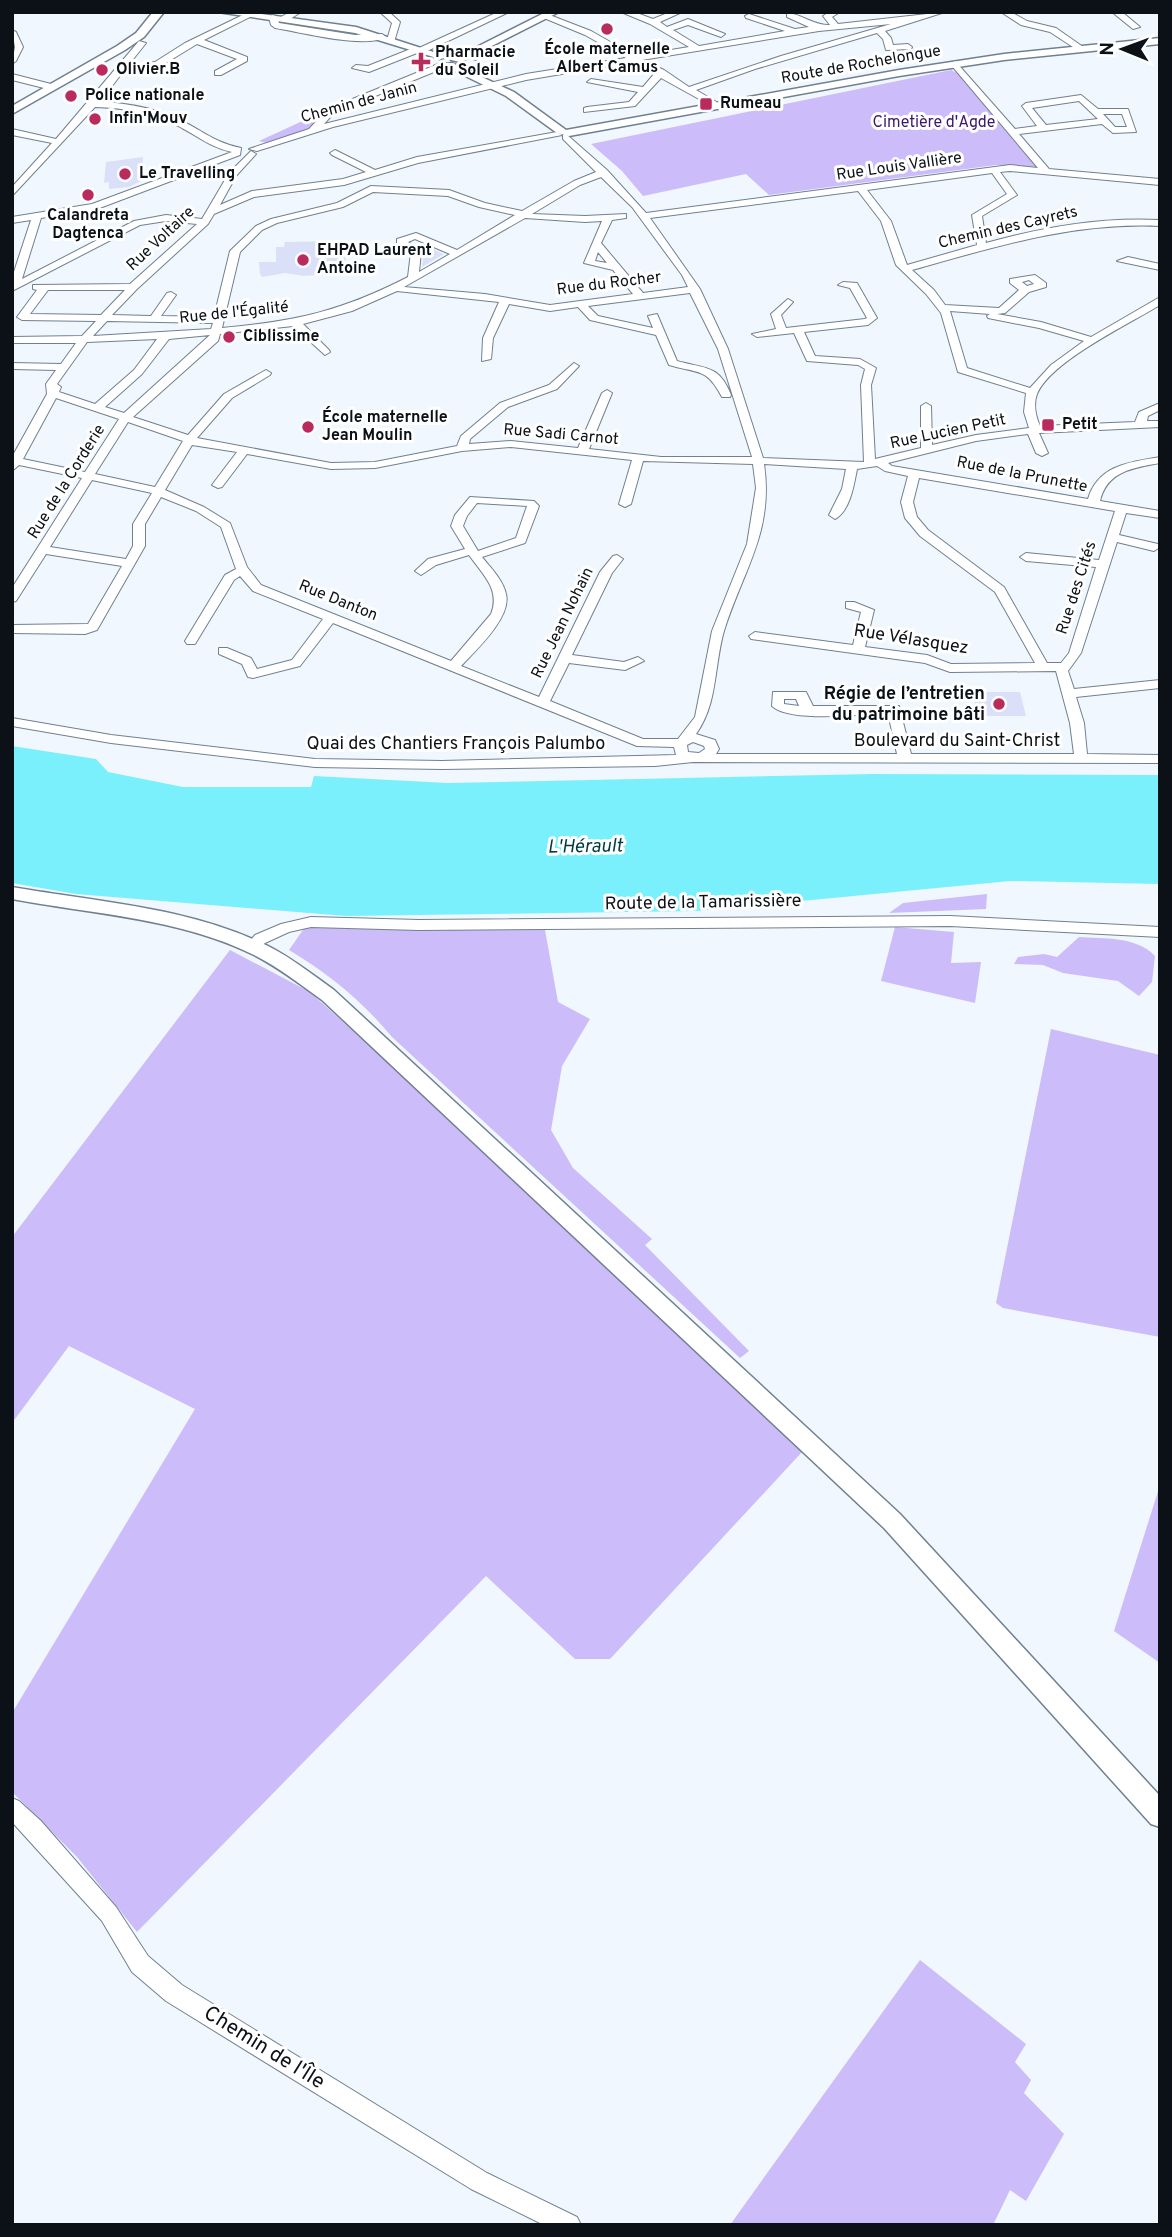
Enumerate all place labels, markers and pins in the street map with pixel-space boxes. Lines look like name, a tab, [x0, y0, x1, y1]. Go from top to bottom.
marker: École maternelle Albert Camus	[599, 21, 615, 37]
place label: École maternelle Albert Camus	[544, 38, 670, 78]
place label: Pharmacie du Soleil	[435, 43, 515, 81]
marker: Pharmacie du Soleil	[413, 54, 429, 70]
place label: Olivier.B	[116, 60, 180, 80]
marker: Olivier.B	[94, 62, 110, 78]
place label: Police nationale	[85, 86, 204, 106]
marker: Police nationale	[63, 88, 79, 104]
place label: Rumeau	[720, 94, 782, 114]
marker: Rumeau	[698, 96, 714, 112]
place label: Infin'Mouv	[109, 109, 187, 129]
marker: Infin'Mouv	[87, 111, 103, 127]
place label: Le Travelling	[139, 164, 235, 184]
marker: Le Travelling	[117, 166, 133, 182]
marker: Calandreta Dagtenca	[80, 187, 96, 203]
place label: Calandreta Dagtenca	[47, 206, 129, 244]
place label: EHPAD Laurent Antoine	[317, 241, 432, 279]
marker: EHPAD Laurent Antoine	[295, 252, 311, 268]
place label: Ciblissime	[243, 327, 320, 347]
marker: Ciblissime	[221, 329, 237, 345]
place label: École maternelle Jean Moulin	[322, 406, 448, 446]
place label: Petit	[1062, 415, 1098, 435]
marker: Petit	[1040, 417, 1056, 433]
marker: École maternelle Jean Moulin	[300, 419, 316, 435]
place label: Régie de l’entretien du patrimoine bâti	[824, 683, 985, 727]
marker: Régie de l’entretien du patrimoine bâti	[991, 696, 1007, 712]

